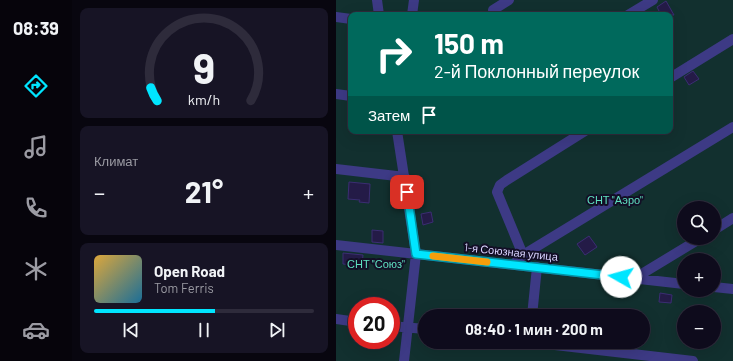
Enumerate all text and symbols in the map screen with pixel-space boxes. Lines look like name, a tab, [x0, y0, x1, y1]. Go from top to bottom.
text: 08:39	[13, 17, 59, 39]
text: 150 m	[434, 26, 504, 60]
icon: right	[368, 28, 420, 80]
text: 9	[193, 42, 215, 92]
text: 2-й Поклонный переулок	[434, 60, 639, 82]
icon: directions	[22, 72, 50, 100]
text: km/h	[188, 90, 220, 107]
icon: arrive	[418, 104, 440, 126]
text: Затем	[368, 106, 410, 124]
icon: music	[22, 133, 50, 161]
text: Климат	[94, 153, 138, 169]
text: 21°	[185, 173, 223, 209]
pin	[390, 175, 424, 209]
text: −	[94, 179, 105, 205]
text: +	[303, 179, 314, 205]
icon: arrive	[396, 181, 418, 203]
park label: СНТ "Аэро"	[587, 193, 643, 206]
icon: phone	[22, 194, 50, 222]
map controls	[677, 201, 721, 349]
button: search	[677, 201, 721, 245]
street label: 1-я Союзная улица	[463, 240, 559, 263]
button: +	[677, 253, 721, 297]
icon: climate	[22, 255, 50, 283]
position arrow	[600, 256, 642, 298]
park label: СНТ "Союз"	[347, 257, 405, 270]
text: Open Road	[154, 262, 225, 280]
text: Tom Ferris	[154, 280, 214, 296]
speed limit sign: 20	[348, 297, 400, 349]
button: −	[677, 305, 721, 349]
icon: car	[22, 316, 50, 344]
icon: previous	[120, 319, 142, 341]
icon: pause	[193, 319, 215, 341]
icon: next	[266, 319, 288, 341]
text: 08:40 · 1 мин · 200 m	[465, 320, 603, 338]

